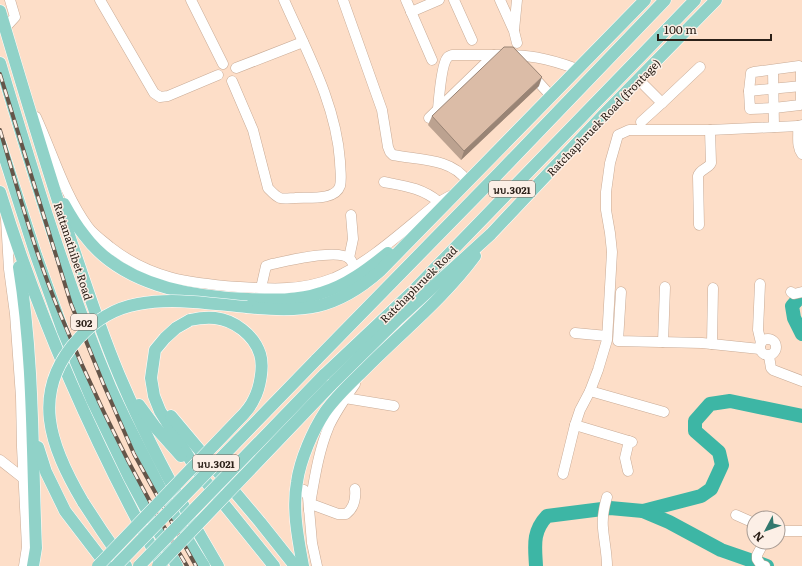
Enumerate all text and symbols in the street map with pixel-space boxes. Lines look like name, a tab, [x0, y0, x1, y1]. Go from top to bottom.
scale bar	[658, 16, 771, 42]
text: 100 m	[664, 20, 697, 38]
street label: Ratchaphruek Road (frontage)	[543, 55, 663, 179]
road number: นบ.3021	[489, 181, 535, 197]
street label: Rattanathibet Road	[51, 200, 97, 302]
street label: Ratchaphruek Road	[376, 242, 460, 326]
road number: 302	[71, 314, 97, 330]
road number: นบ.3021	[193, 455, 239, 471]
north arrow	[746, 510, 786, 550]
text: N	[749, 528, 767, 546]

